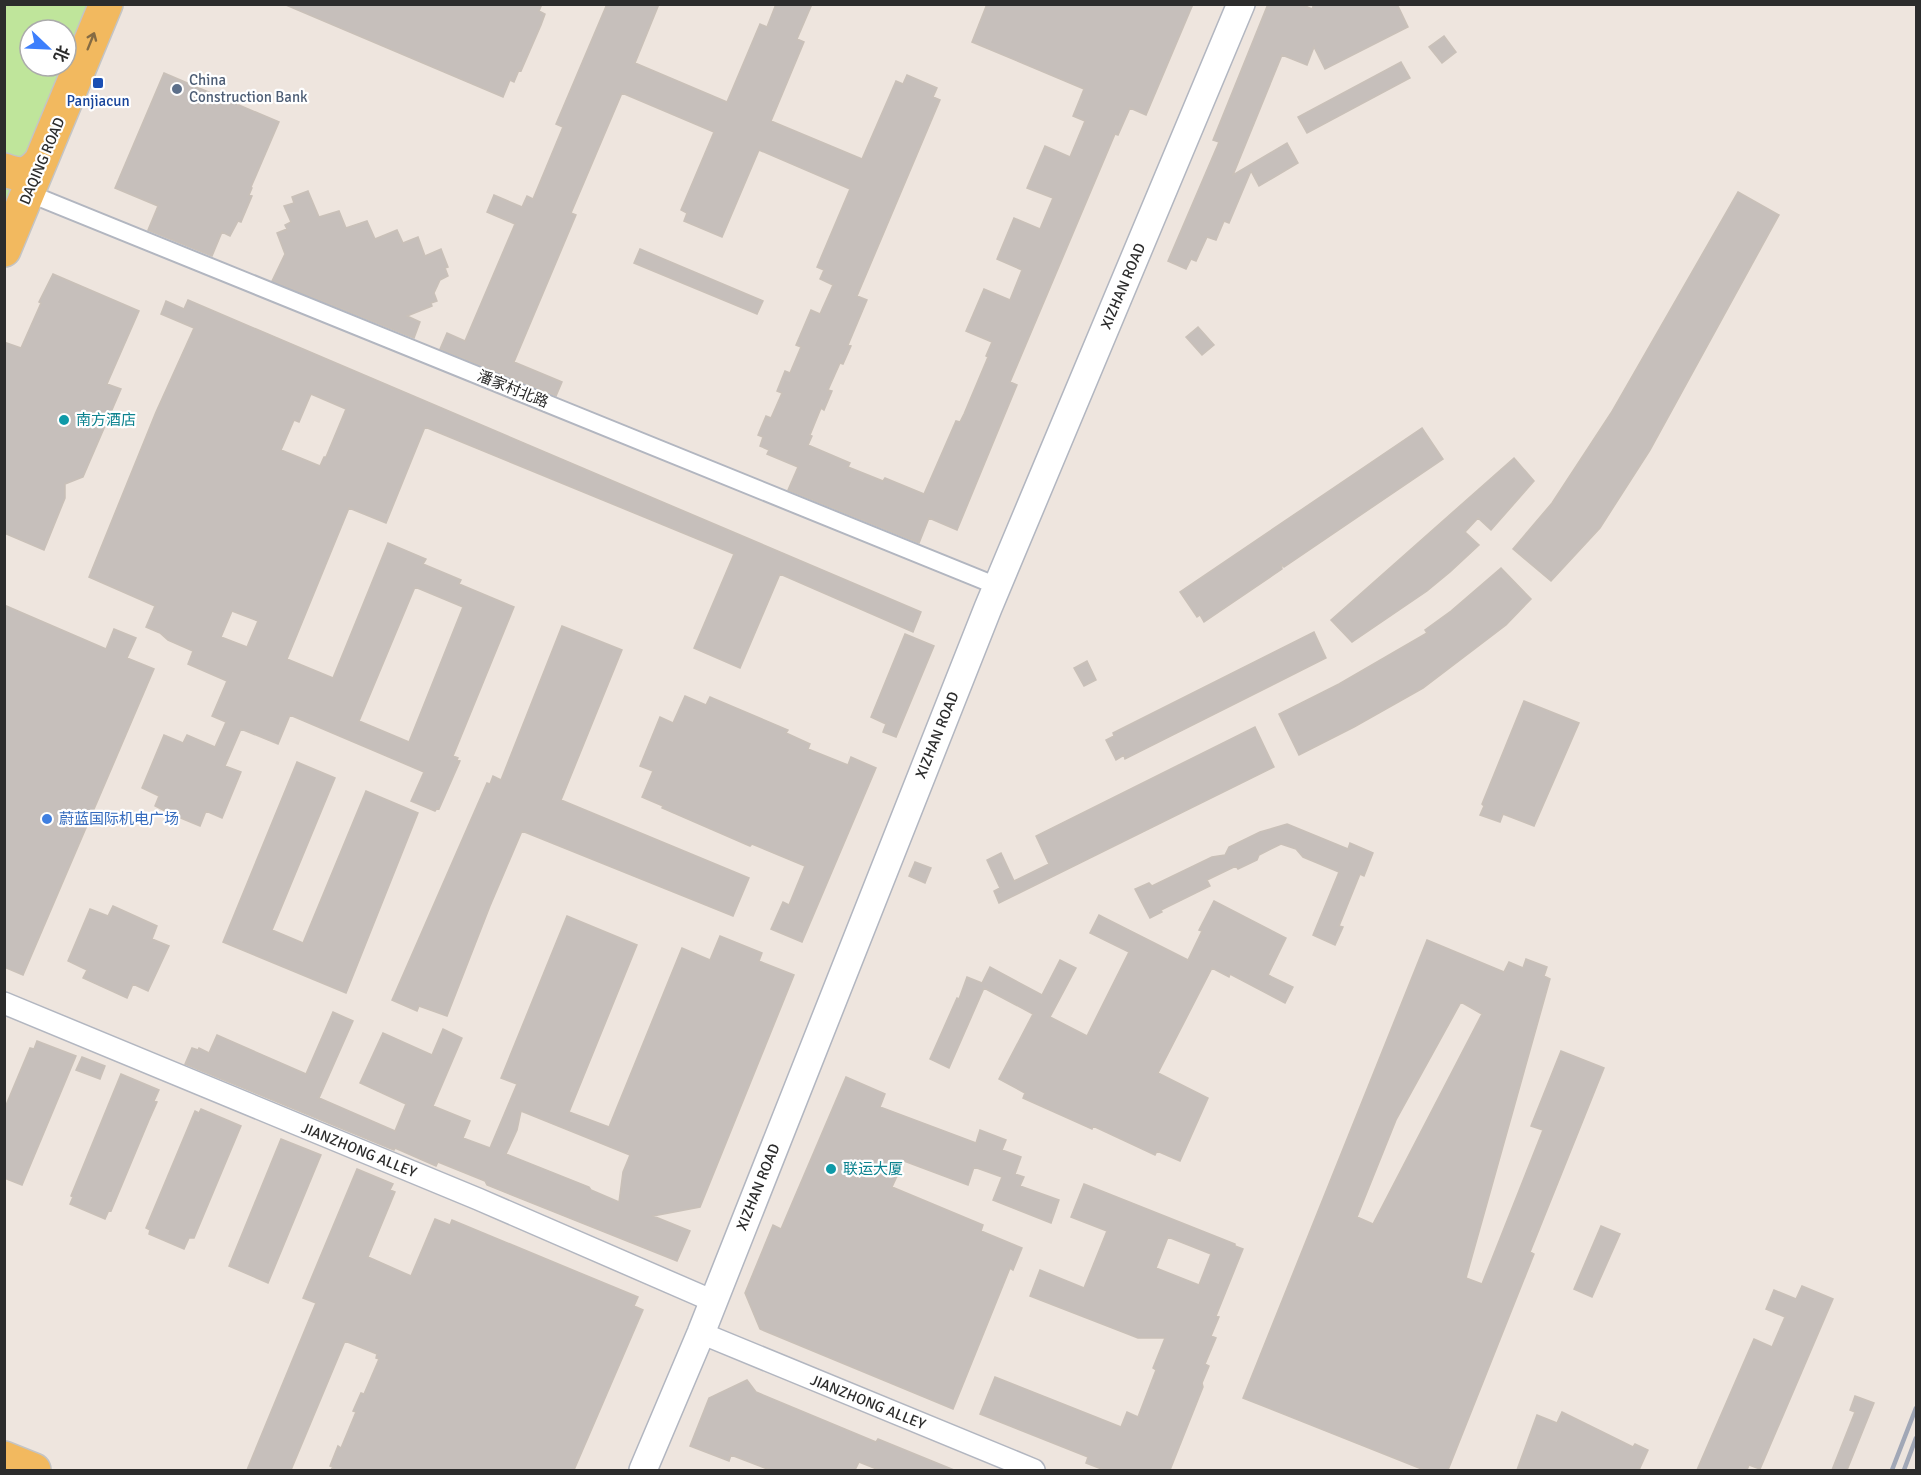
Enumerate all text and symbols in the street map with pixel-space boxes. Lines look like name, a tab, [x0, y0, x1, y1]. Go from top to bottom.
north arrow	[18, 18, 78, 78]
one-way arrow	[86, 32, 97, 51]
text: 北	[49, 42, 73, 65]
place label: China Construction Bank	[189, 71, 308, 106]
marker: Panjiacun	[91, 76, 105, 90]
marker: China Construction Bank	[170, 82, 184, 96]
place label: Panjiacun	[66, 92, 130, 110]
street label: DAQING ROAD	[16, 115, 68, 207]
street label: XIZHAN ROAD	[1097, 240, 1149, 332]
street label: 潘家村北路	[475, 367, 551, 411]
place label: 南方酒店	[76, 411, 136, 429]
marker: 南方酒店	[57, 413, 71, 427]
street label: XIZHAN ROAD	[911, 689, 963, 781]
place label: 蔚蓝国际机电广场	[59, 810, 179, 828]
marker: 蔚蓝国际机电广场	[40, 812, 54, 826]
street label: JIANZHONG ALLEY	[299, 1119, 420, 1181]
street label: XIZHAN ROAD	[732, 1141, 784, 1233]
place label: 联运大厦	[843, 1160, 903, 1178]
marker: 联运大厦	[824, 1162, 838, 1176]
street label: JIANZHONG ALLEY	[808, 1371, 929, 1433]

